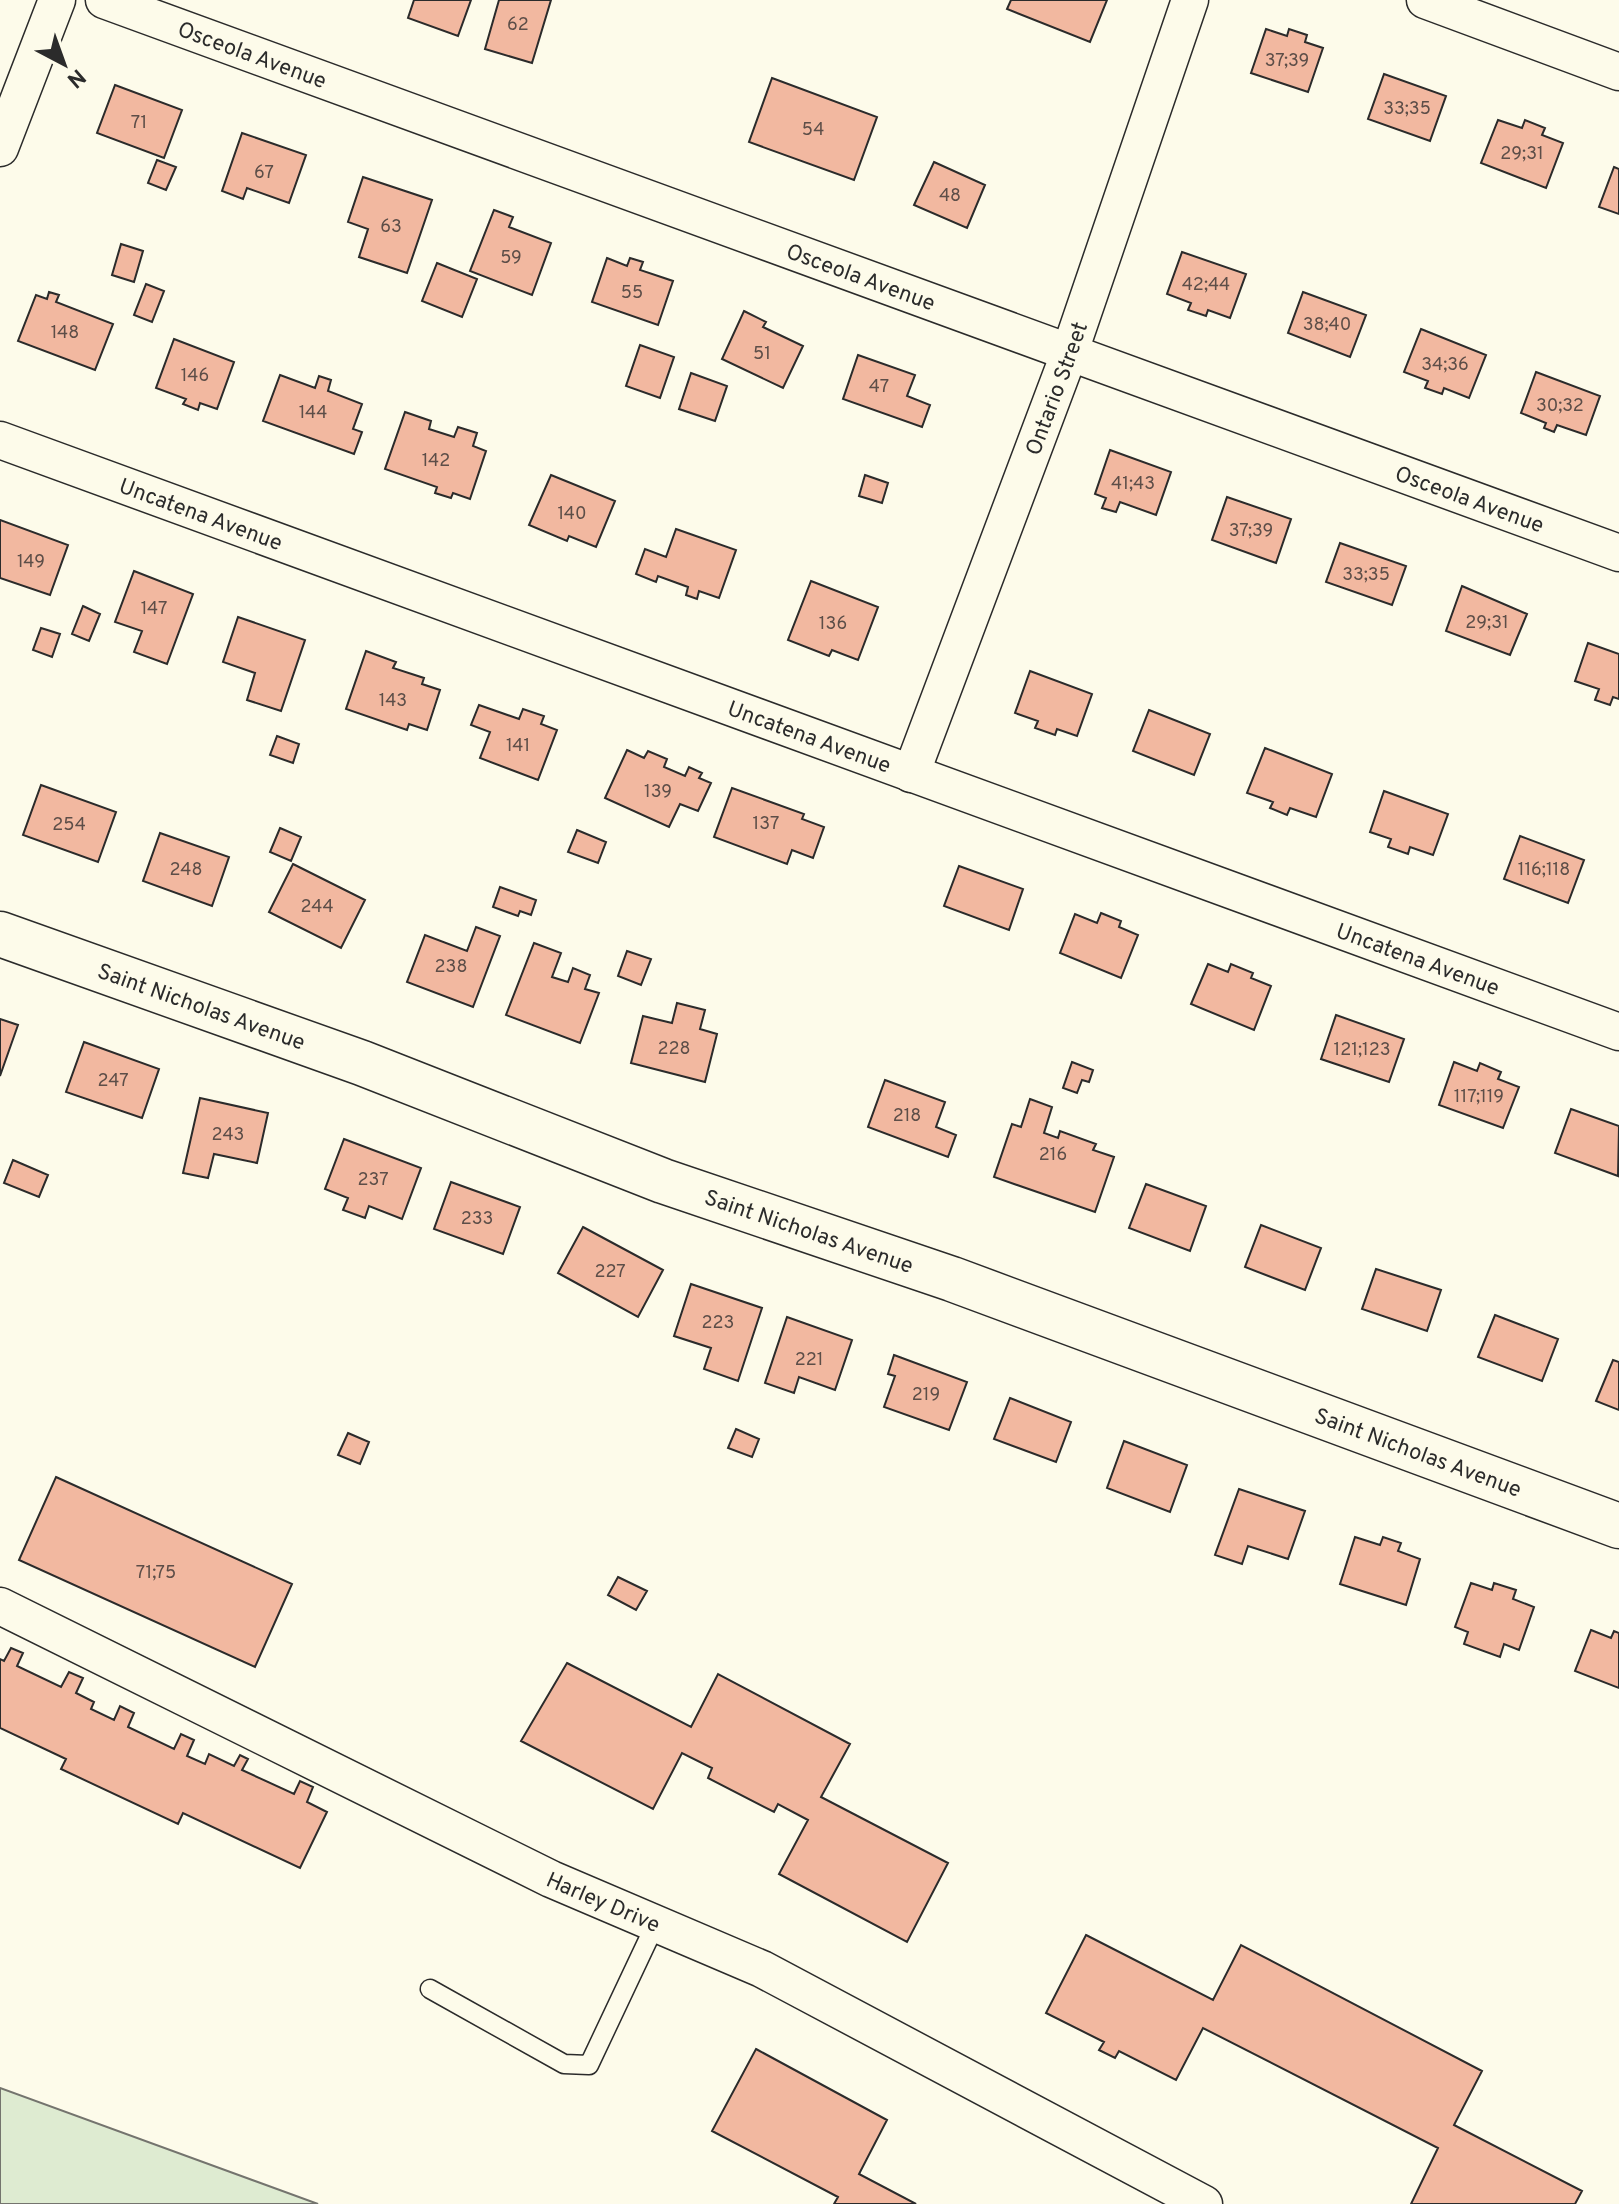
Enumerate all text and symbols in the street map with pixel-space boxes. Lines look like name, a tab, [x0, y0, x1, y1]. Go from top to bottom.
house number: 62	[507, 14, 529, 37]
street label: Osceola Avenue	[173, 17, 330, 96]
north arrow	[24, 24, 104, 104]
house number: 37;39	[1265, 50, 1309, 73]
text: N	[61, 62, 90, 93]
house number: 33;35	[1383, 98, 1431, 121]
house number: 71	[131, 112, 147, 135]
house number: 54	[802, 119, 824, 142]
house number: 29;31	[1500, 143, 1544, 166]
house number: 67	[254, 162, 274, 185]
house number: 48	[939, 185, 961, 208]
house number: 63	[380, 216, 402, 239]
street label: Osceola Avenue	[782, 239, 938, 318]
house number: 59	[500, 247, 522, 270]
house number: 42;44	[1182, 274, 1230, 297]
house number: 55	[621, 282, 643, 305]
house number: 38;40	[1303, 314, 1351, 337]
street label: Ontario Street	[1021, 319, 1095, 460]
house number: 148	[51, 322, 79, 345]
house number: 51	[753, 343, 771, 366]
house number: 34;36	[1421, 354, 1469, 377]
house number: 146	[181, 365, 209, 388]
house number: 47	[869, 376, 889, 399]
house number: 30;32	[1536, 395, 1584, 418]
house number: 144	[299, 402, 327, 425]
house number: 142	[422, 450, 450, 473]
street label: Osceola Avenue	[1391, 461, 1547, 540]
house number: 41;43	[1111, 473, 1155, 496]
street label: Uncatena Avenue	[115, 474, 286, 558]
house number: 140	[557, 503, 587, 526]
house number: 37;39	[1229, 520, 1273, 543]
house number: 149	[17, 551, 45, 574]
house number: 33;35	[1342, 564, 1390, 587]
house number: 147	[141, 598, 167, 621]
house number: 29;31	[1465, 612, 1509, 635]
house number: 136	[819, 613, 847, 636]
house number: 143	[379, 690, 407, 713]
street label: Uncatena Avenue	[723, 696, 894, 781]
house number: 141	[506, 735, 530, 758]
house number: 139	[644, 781, 672, 804]
house number: 137	[753, 813, 779, 836]
house number: 254	[52, 814, 86, 837]
house number: 248	[169, 859, 203, 882]
house number: 116;118	[1518, 859, 1570, 882]
house number: 244	[300, 896, 334, 919]
street label: Uncatena Avenue	[1332, 919, 1503, 1003]
house number: 238	[435, 956, 467, 979]
street label: Saint Nicholas Avenue	[93, 959, 308, 1058]
house number: 228	[657, 1038, 691, 1061]
house number: 121;123	[1333, 1039, 1391, 1062]
house number: 247	[97, 1070, 129, 1093]
house number: 117;119	[1454, 1086, 1504, 1109]
house number: 218	[893, 1105, 921, 1128]
house number: 243	[212, 1124, 244, 1147]
house number: 216	[1039, 1144, 1067, 1167]
house number: 237	[357, 1169, 389, 1192]
street label: Saint Nicholas Avenue	[701, 1185, 916, 1281]
house number: 233	[461, 1208, 493, 1231]
house number: 227	[594, 1261, 626, 1284]
house number: 223	[702, 1312, 734, 1335]
house number: 221	[795, 1349, 823, 1372]
house number: 219	[912, 1384, 940, 1407]
street label: Saint Nicholas Avenue	[1310, 1403, 1525, 1505]
house number: 71;75	[136, 1562, 176, 1585]
street label: Harley Drive	[541, 1868, 664, 1940]

